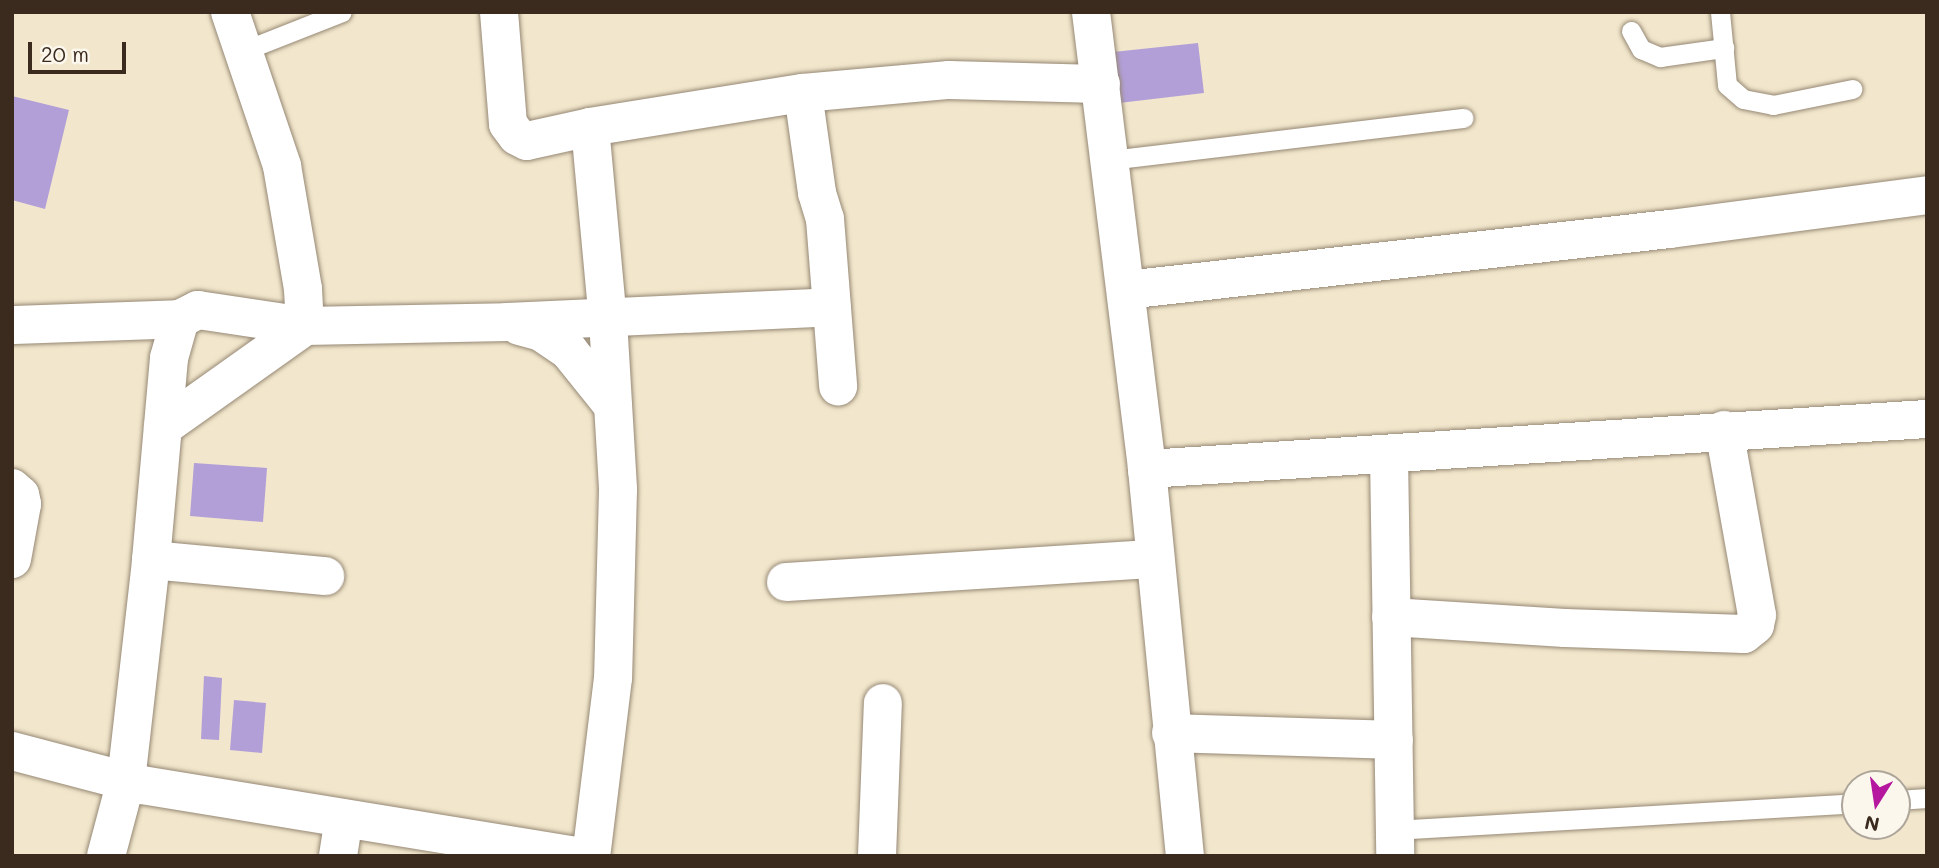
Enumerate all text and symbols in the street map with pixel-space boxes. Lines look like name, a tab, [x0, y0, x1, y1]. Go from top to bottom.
scale bar	[32, 28, 130, 72]
text: 20 m	[41, 40, 89, 67]
north arrow	[1841, 770, 1911, 840]
text: N	[1862, 810, 1882, 838]

